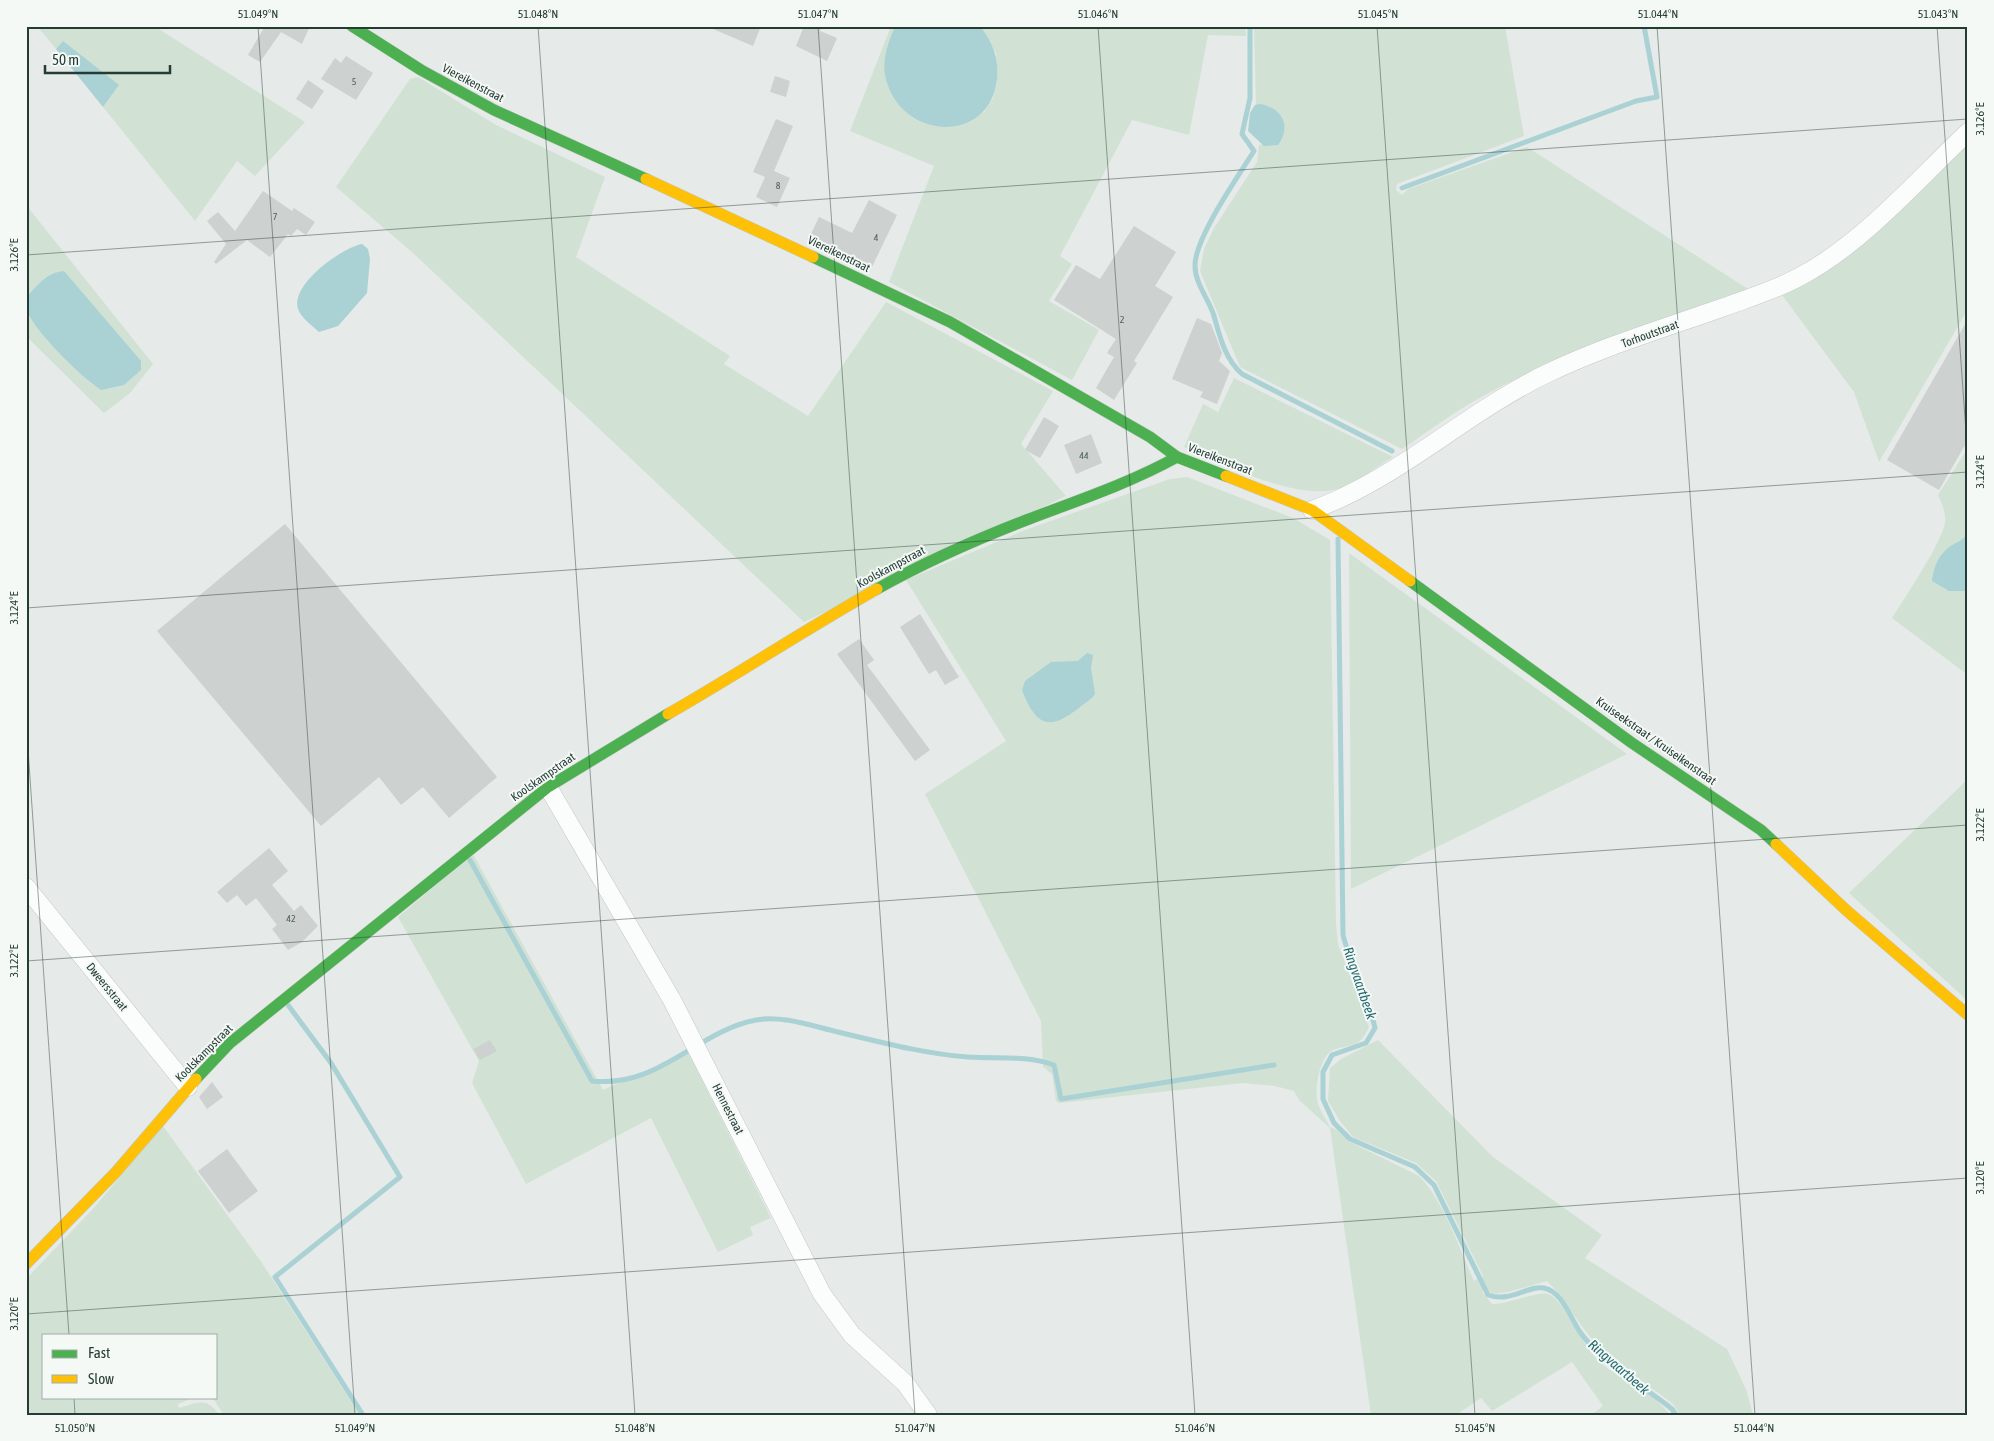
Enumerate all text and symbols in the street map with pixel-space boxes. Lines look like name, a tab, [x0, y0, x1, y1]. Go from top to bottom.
text: 51.049°N	[238, 7, 278, 21]
text: 51.048°N	[518, 7, 558, 21]
text: 51.047°N	[798, 7, 838, 21]
text: 51.046°N	[1078, 7, 1118, 21]
text: 51.045°N	[1358, 7, 1398, 21]
text: 51.044°N	[1638, 7, 1678, 21]
text: 51.043°N	[1918, 7, 1958, 21]
scale bar	[45, 42, 170, 74]
text: 50 m	[52, 51, 79, 68]
street label: Viereikenstraat	[440, 61, 507, 105]
house number: 5	[352, 76, 357, 87]
text: 3.126°E	[1973, 102, 1987, 136]
house number: 8	[776, 180, 781, 191]
house number: 7	[273, 211, 278, 222]
house number: 4	[874, 232, 879, 243]
street label: Viereikenstraat	[805, 233, 873, 275]
text: 3.126°E	[7, 238, 21, 272]
house number: 2	[1120, 314, 1125, 325]
street label: Torhoutstraat	[1619, 317, 1681, 351]
street label: Viereikenstraat	[1186, 440, 1255, 478]
house number: 44	[1079, 450, 1089, 461]
text: 3.124°E	[1973, 455, 1987, 489]
street label: Koolskampstraat	[855, 543, 928, 591]
text: 3.124°E	[7, 591, 21, 625]
street label: Kruiseekstraat / Kruiseikenstraat	[1593, 694, 1719, 788]
street label: Koolskampstraat	[508, 749, 578, 804]
text: 3.122°E	[1973, 808, 1987, 842]
house number: 42	[286, 913, 296, 924]
text: 3.122°E	[7, 944, 21, 978]
water label: Ringvaartbeek	[1340, 945, 1380, 1022]
street label: Dweersstraat	[83, 960, 131, 1014]
street label: Koolskampstraat	[172, 1021, 236, 1085]
street label: Hennestraat	[709, 1081, 747, 1137]
text: 3.120°E	[1973, 1161, 1987, 1195]
text: 3.120°E	[7, 1297, 21, 1331]
legend	[42, 1334, 218, 1398]
water label: Ringvaartbeek	[1585, 1336, 1653, 1398]
text: Fast	[88, 1344, 110, 1361]
text: Slow	[88, 1370, 114, 1387]
text: 51.050°N	[55, 1421, 95, 1435]
text: 51.049°N	[335, 1421, 375, 1435]
text: 51.048°N	[615, 1421, 655, 1435]
text: 51.047°N	[895, 1421, 935, 1435]
text: 51.046°N	[1175, 1421, 1215, 1435]
text: 51.045°N	[1455, 1421, 1495, 1435]
text: 51.044°N	[1734, 1421, 1774, 1435]

